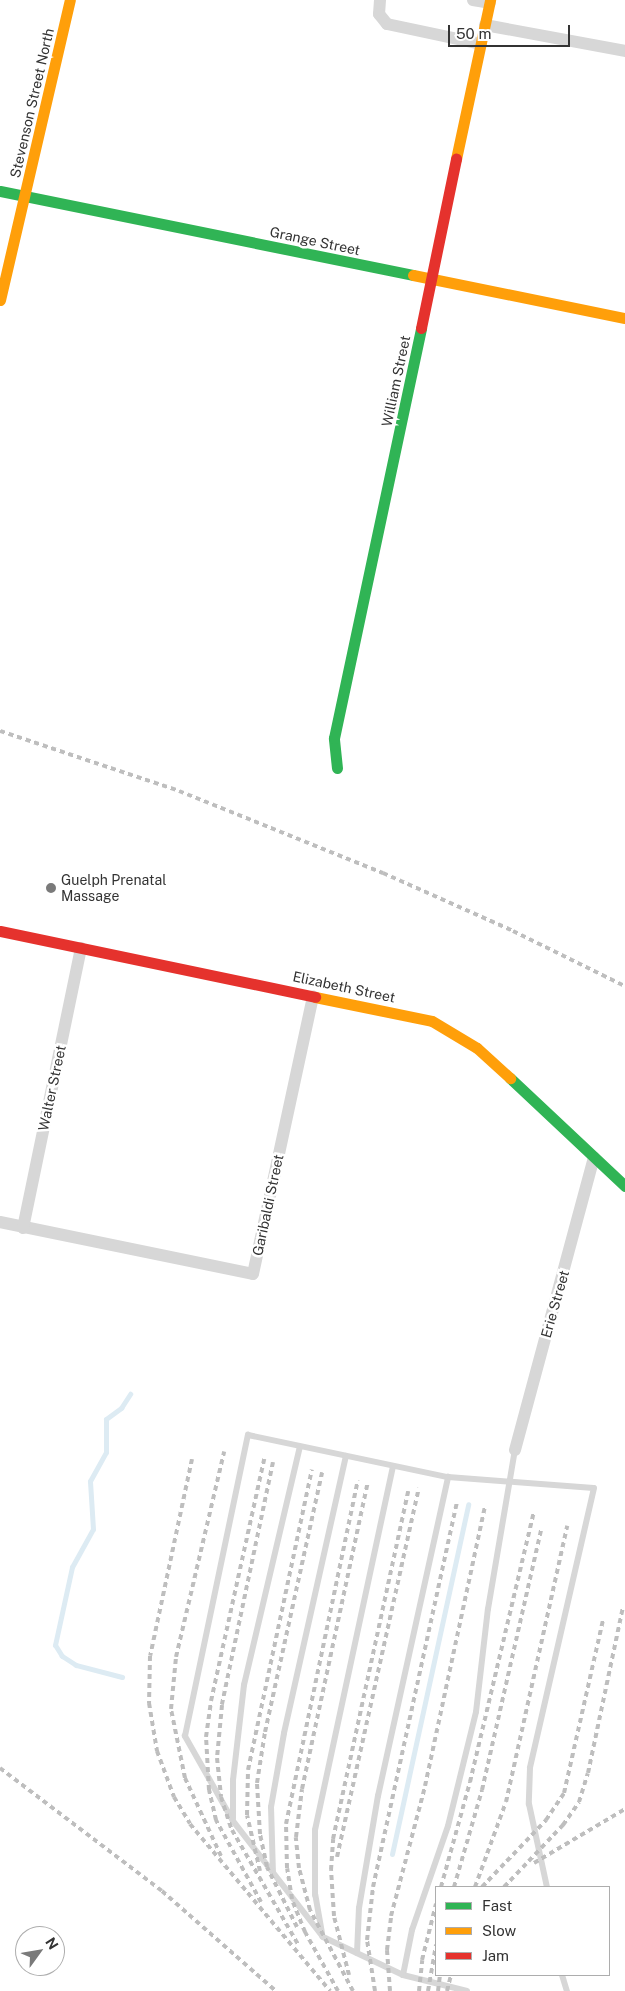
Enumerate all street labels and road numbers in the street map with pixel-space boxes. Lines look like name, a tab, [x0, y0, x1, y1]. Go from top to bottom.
street label: Stevenson Street North	[7, 27, 57, 179]
street label: Grange Street	[268, 223, 362, 259]
street label: William Street	[378, 334, 414, 428]
street label: Elizabeth Street	[291, 968, 397, 1006]
street label: Walter Street	[35, 1044, 69, 1132]
street label: Garibaldi Street	[249, 1153, 287, 1257]
street label: Erie Street	[537, 1268, 573, 1340]

